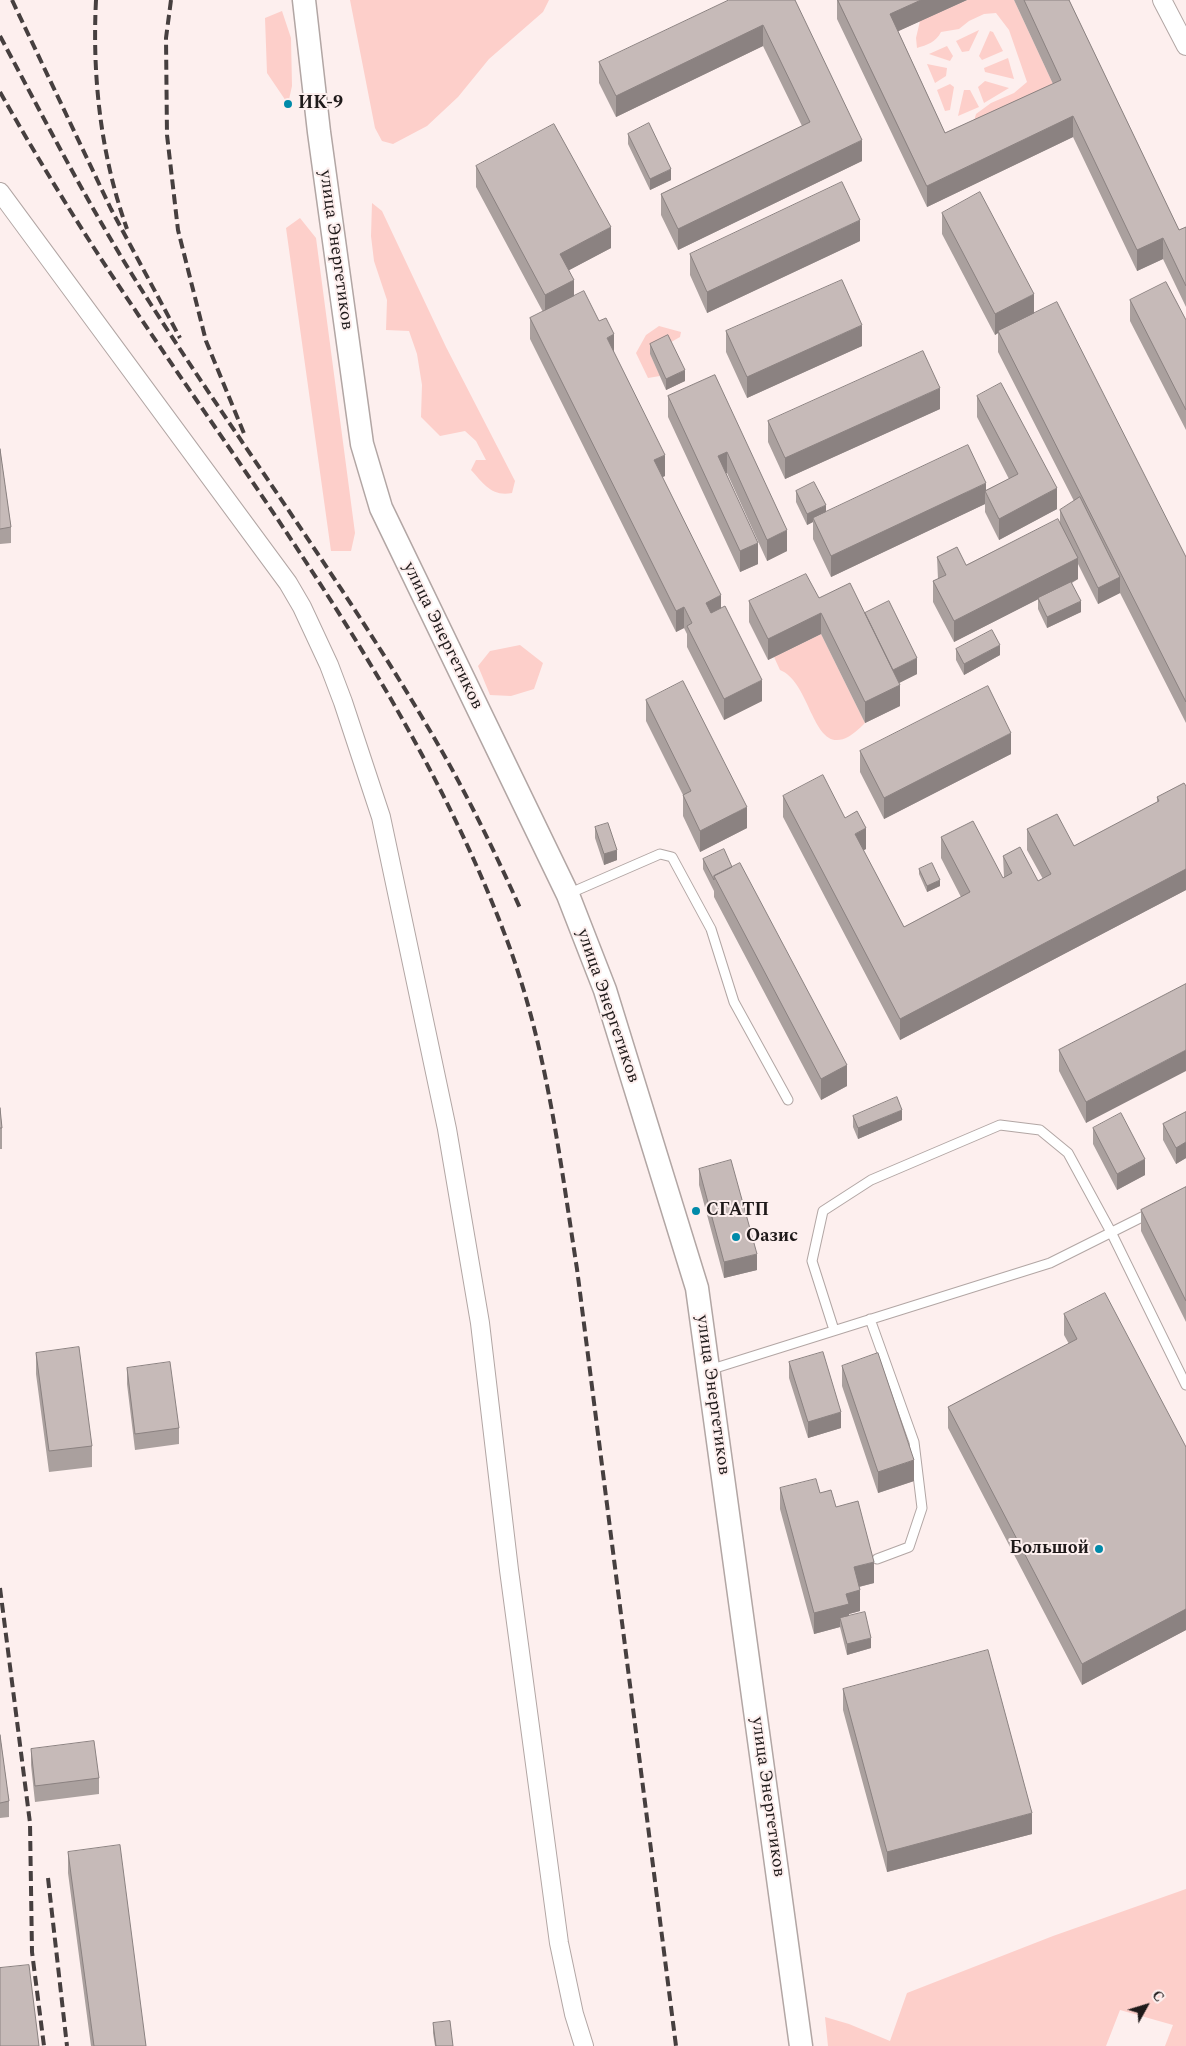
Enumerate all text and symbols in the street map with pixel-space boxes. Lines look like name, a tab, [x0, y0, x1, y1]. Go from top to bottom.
place label: ИК-9	[298, 93, 343, 115]
marker: ИК-9	[282, 98, 294, 110]
street label: улица Энергетиков	[313, 169, 357, 331]
street label: улица Энергетиков	[397, 559, 487, 713]
street label: улица Энергетиков	[571, 926, 643, 1086]
place label: СГАТП	[706, 1200, 769, 1222]
marker: СГАТП	[690, 1205, 702, 1217]
place label: Оазис	[746, 1226, 798, 1248]
marker: Оазис	[730, 1231, 742, 1243]
street label: улица Энергетиков	[690, 1314, 734, 1476]
place label: Большой	[1009, 1538, 1089, 1560]
marker: Большой	[1093, 1543, 1105, 1555]
street label: улица Энергетиков	[745, 1716, 789, 1878]
north arrow	[1121, 1981, 1171, 2031]
text: С	[1147, 1986, 1169, 2007]

